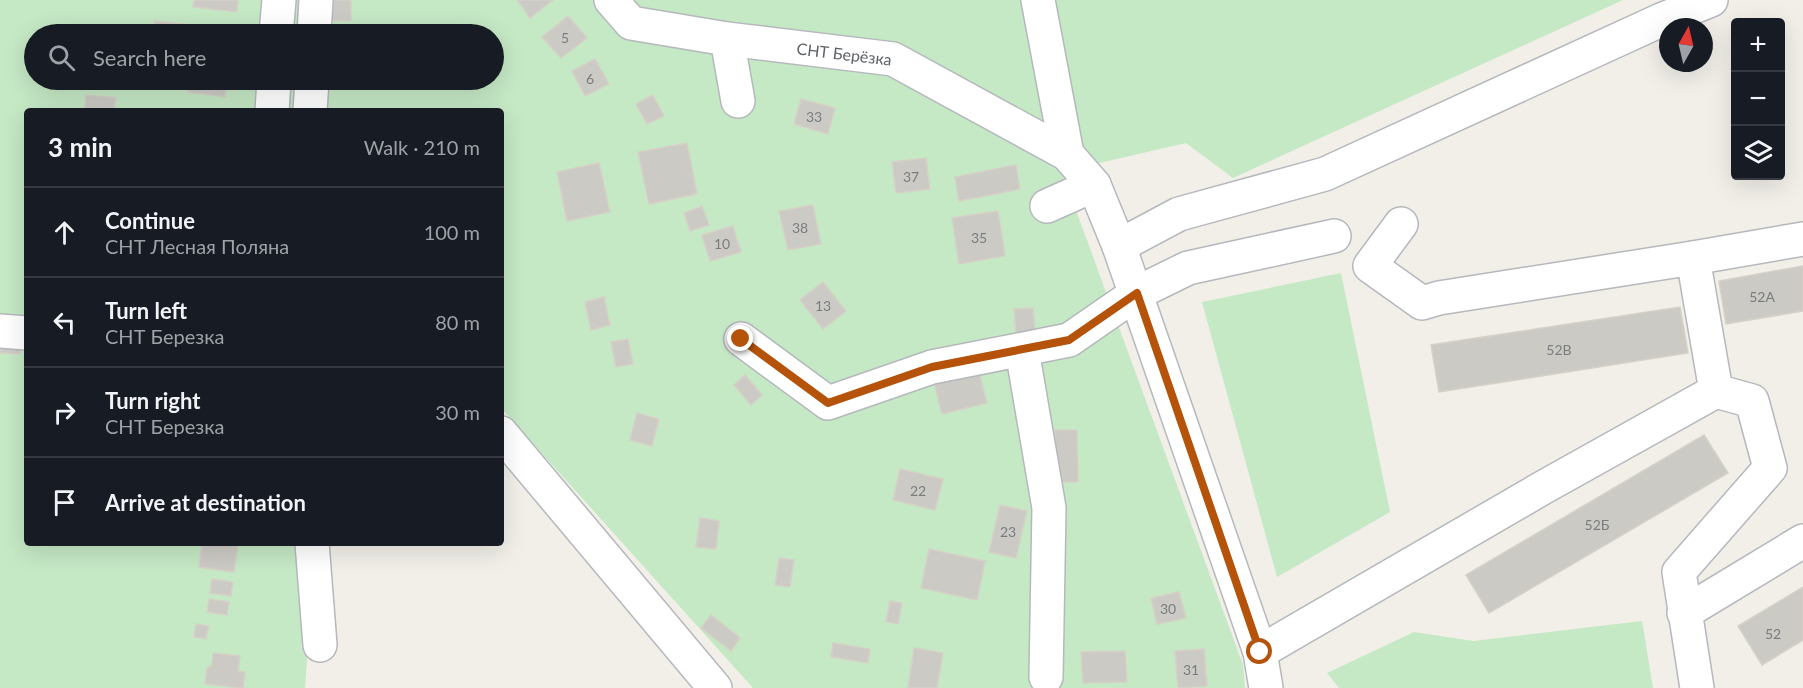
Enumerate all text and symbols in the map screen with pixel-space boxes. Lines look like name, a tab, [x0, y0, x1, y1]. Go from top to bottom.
north arrow	[1659, 18, 1713, 72]
map controls	[1731, 18, 1785, 180]
button: +	[1731, 18, 1785, 72]
search box	[24, 24, 504, 90]
house number: 5	[561, 29, 569, 46]
street label: СНТ Берёзка	[796, 38, 893, 68]
icon: search	[45, 41, 78, 74]
text: Search here	[93, 44, 206, 71]
house number: 6	[586, 70, 594, 87]
button: −	[1731, 72, 1785, 126]
house number: 33	[806, 108, 822, 125]
button: layers	[1731, 126, 1785, 180]
text: 3 min	[48, 131, 112, 163]
text: Walk · 210 m	[364, 135, 480, 159]
house number: 37	[903, 168, 919, 185]
text: Continue	[105, 207, 195, 234]
icon: ahead	[48, 216, 81, 249]
house number: 38	[792, 219, 808, 236]
text: 100 m	[424, 220, 480, 244]
house number: 35	[971, 229, 987, 246]
text: СНТ Лесная Поляна	[105, 234, 289, 258]
house number: 10	[714, 235, 730, 252]
house number: 52А	[1749, 288, 1775, 305]
text: Turn left	[105, 297, 187, 324]
house number: 13	[815, 297, 831, 314]
icon: left	[48, 306, 81, 339]
text: 80 m	[435, 310, 480, 334]
text: СНТ Березка	[105, 324, 225, 348]
route end	[727, 325, 753, 351]
house number: 52В	[1546, 341, 1572, 358]
text: Turn right	[105, 387, 200, 414]
icon: right	[48, 396, 81, 429]
text: 30 m	[435, 400, 480, 424]
text: СНТ Березка	[105, 414, 225, 438]
house number: 22	[910, 482, 926, 499]
icon: arrive	[48, 486, 81, 519]
text: Arrive at destination	[105, 489, 306, 516]
house number: 52Б	[1585, 516, 1610, 533]
house number: 23	[1000, 523, 1016, 540]
house number: 30	[1160, 600, 1176, 617]
house number: 52	[1765, 625, 1781, 642]
route start	[1246, 638, 1272, 664]
house number: 31	[1183, 661, 1199, 678]

